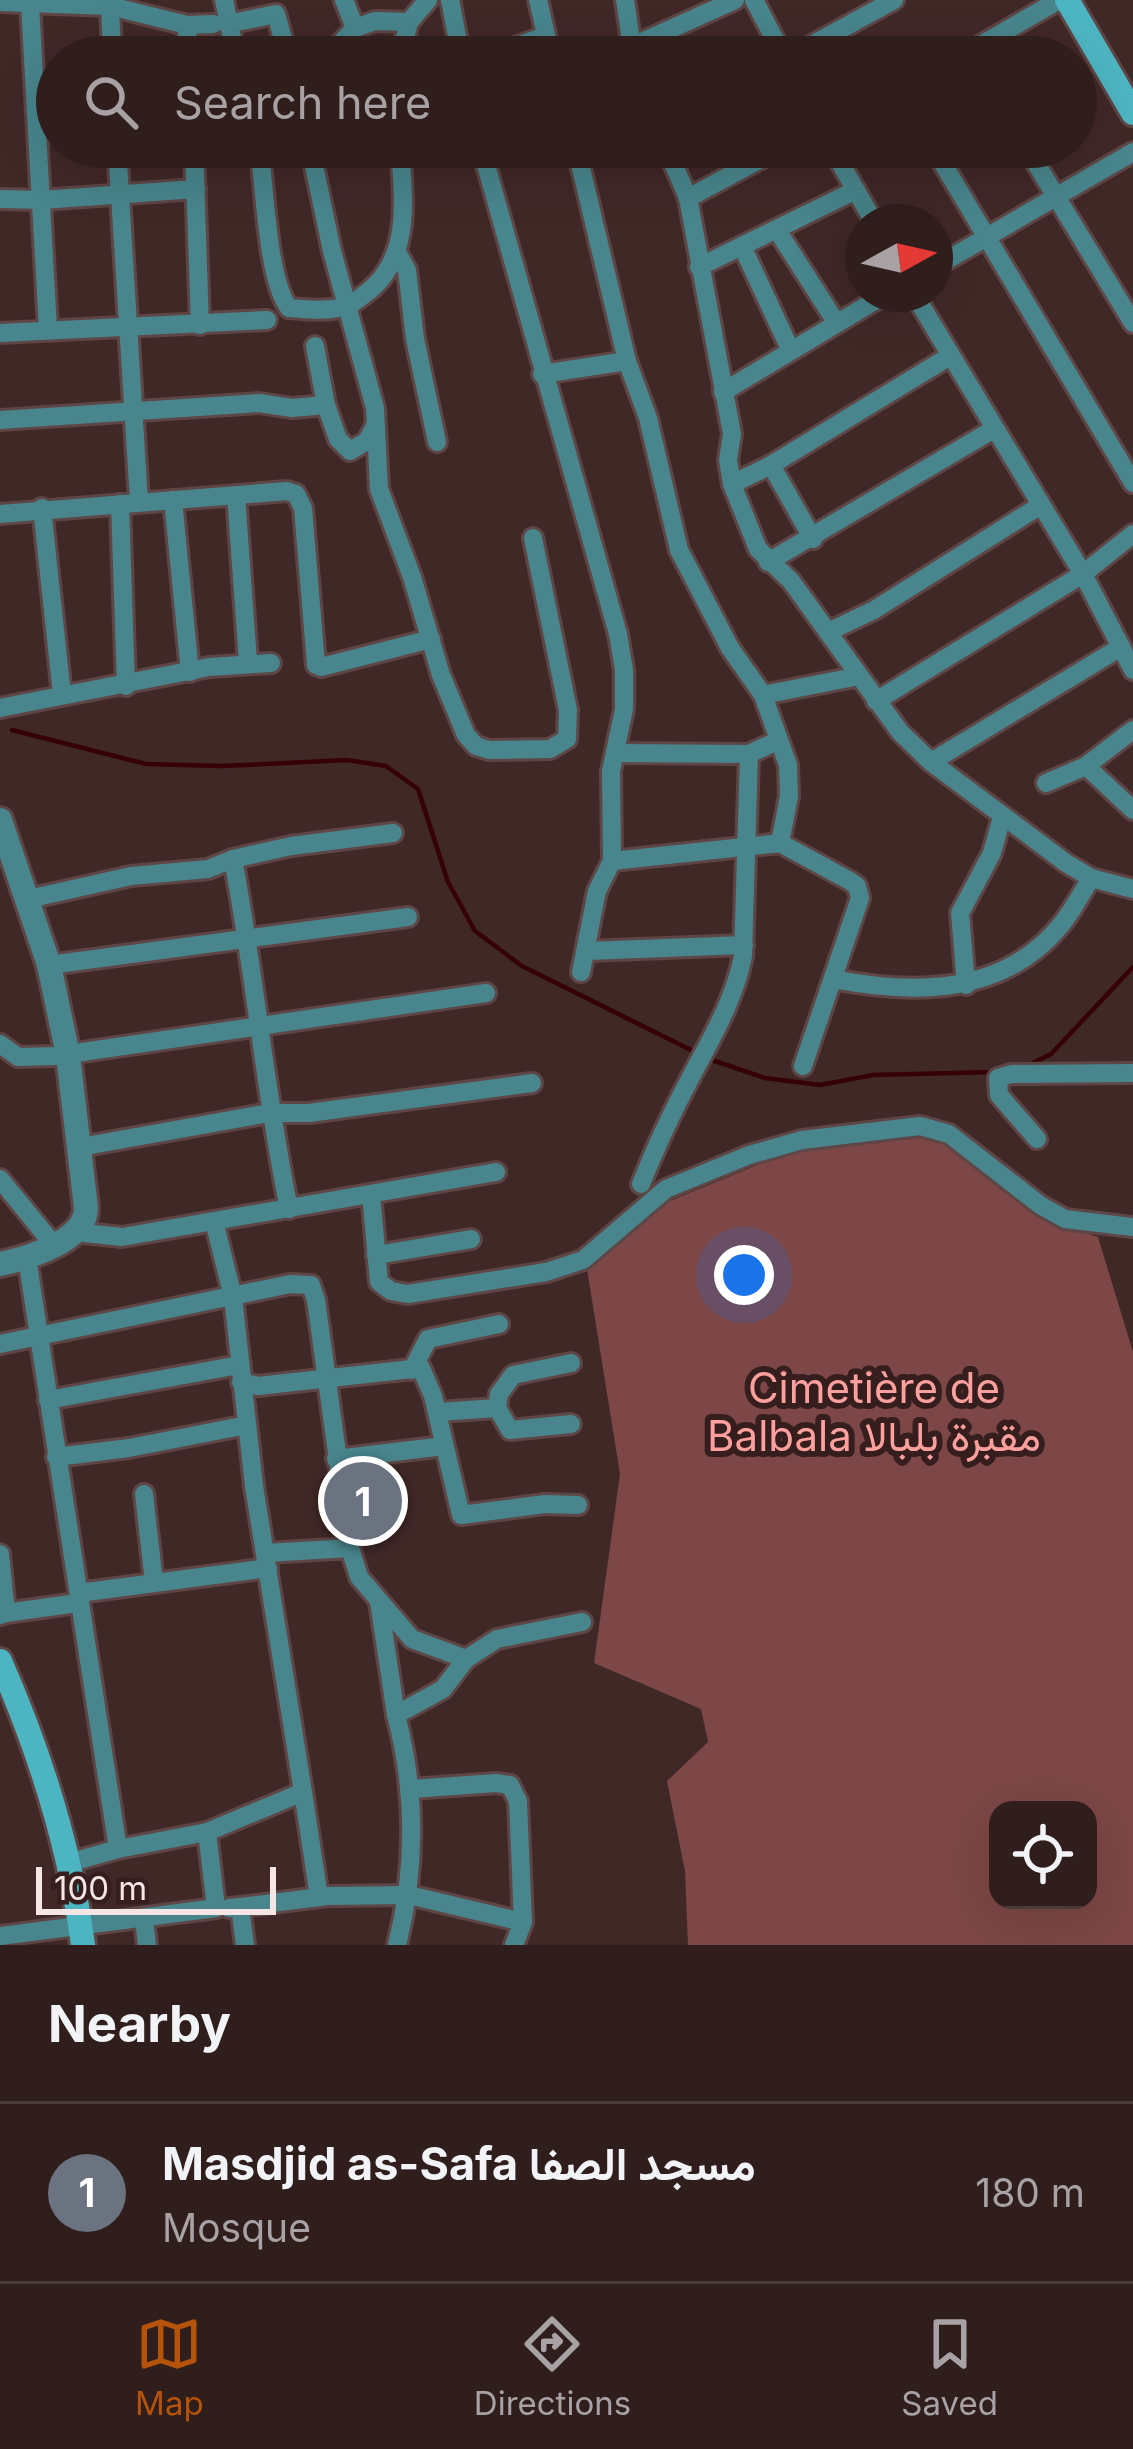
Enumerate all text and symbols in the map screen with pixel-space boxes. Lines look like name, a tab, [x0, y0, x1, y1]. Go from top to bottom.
search box	[36, 36, 1097, 168]
icon: search	[78, 69, 144, 135]
text: Search here	[174, 75, 431, 130]
north arrow	[845, 204, 953, 312]
your location	[714, 1245, 774, 1305]
park label: Cimetière de Balbala مقبرة بلبالا	[707, 1362, 1041, 1463]
pin: 1	[324, 1456, 402, 1546]
map controls	[989, 1801, 1097, 1909]
button: locate	[989, 1801, 1097, 1909]
scale bar	[36, 1861, 276, 1914]
text: 100 m	[54, 1868, 147, 1908]
text: Nearby	[48, 1993, 231, 2054]
text: Masdjid as-Safa مسجد الصفا	[162, 2136, 756, 2191]
text: 1	[79, 2169, 95, 2216]
text: 180 m	[975, 2169, 1085, 2216]
text: Mosque	[162, 2204, 311, 2251]
tab: Map	[135, 2311, 204, 2423]
tab: Directions	[474, 2311, 631, 2423]
tab: Saved	[901, 2311, 998, 2423]

